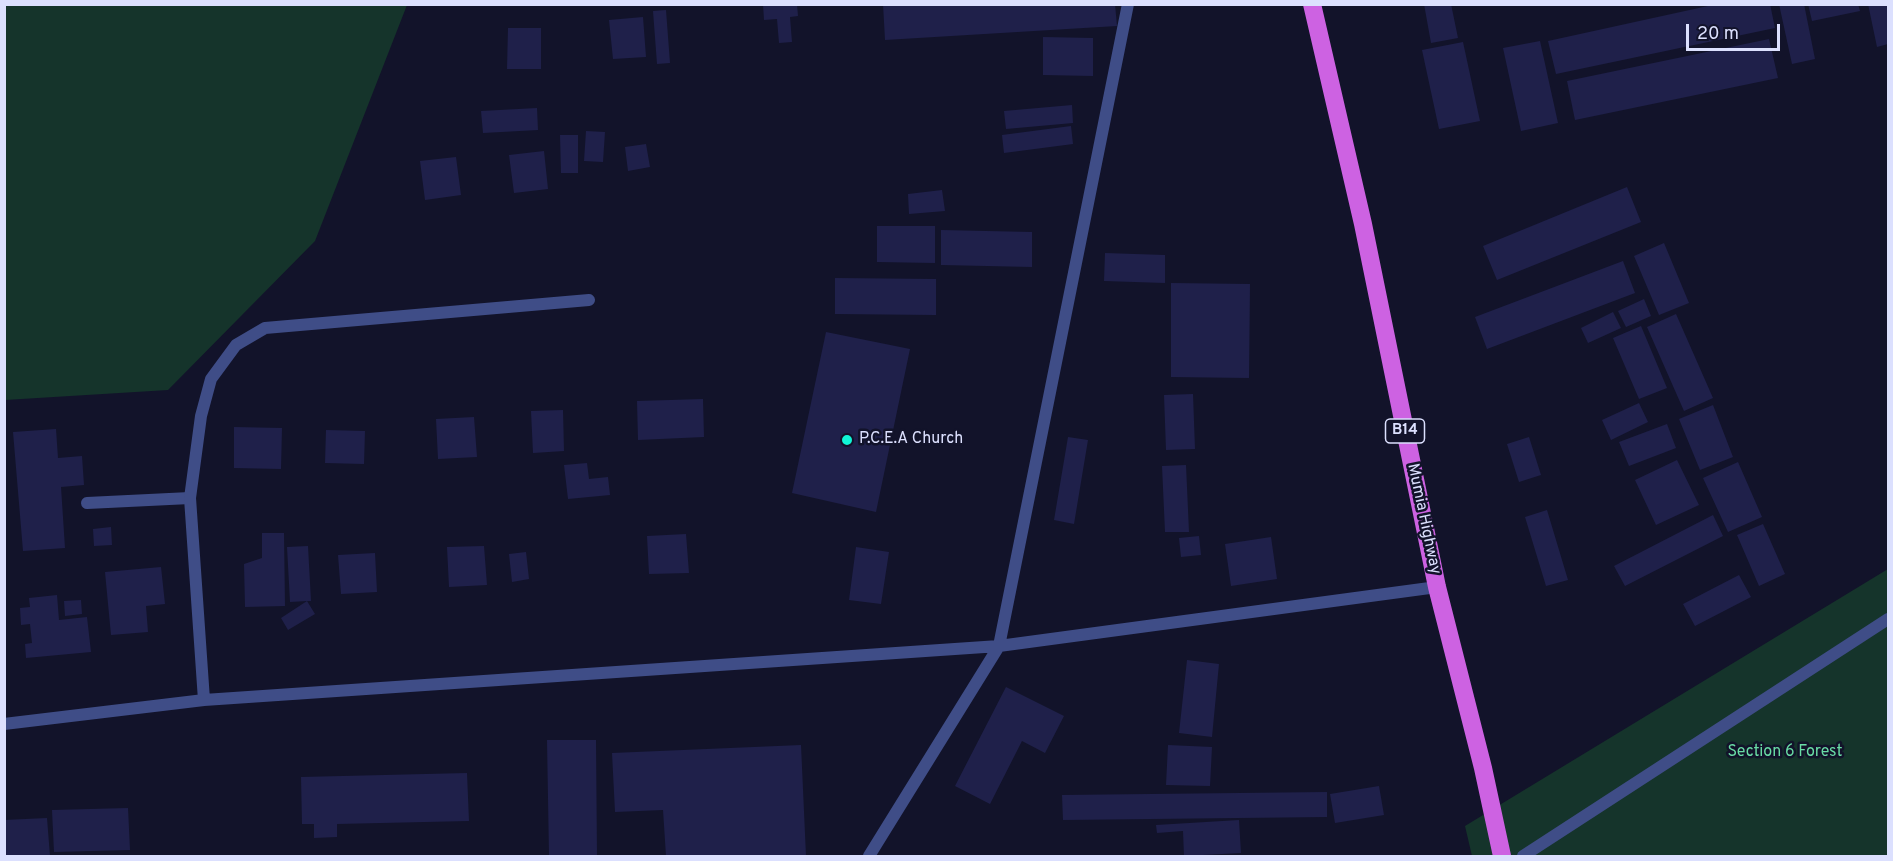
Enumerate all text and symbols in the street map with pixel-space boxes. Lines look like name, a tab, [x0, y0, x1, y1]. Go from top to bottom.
scale bar	[1689, 12, 1784, 50]
text: 20 m	[1697, 23, 1739, 46]
road number: B14	[1386, 419, 1424, 443]
place label: P.C.E.A Church	[859, 430, 963, 450]
marker: P.C.E.A Church	[840, 433, 854, 447]
street label: Mumia Highway	[1402, 462, 1444, 576]
park label: Section 6 Forest	[1728, 743, 1842, 763]

